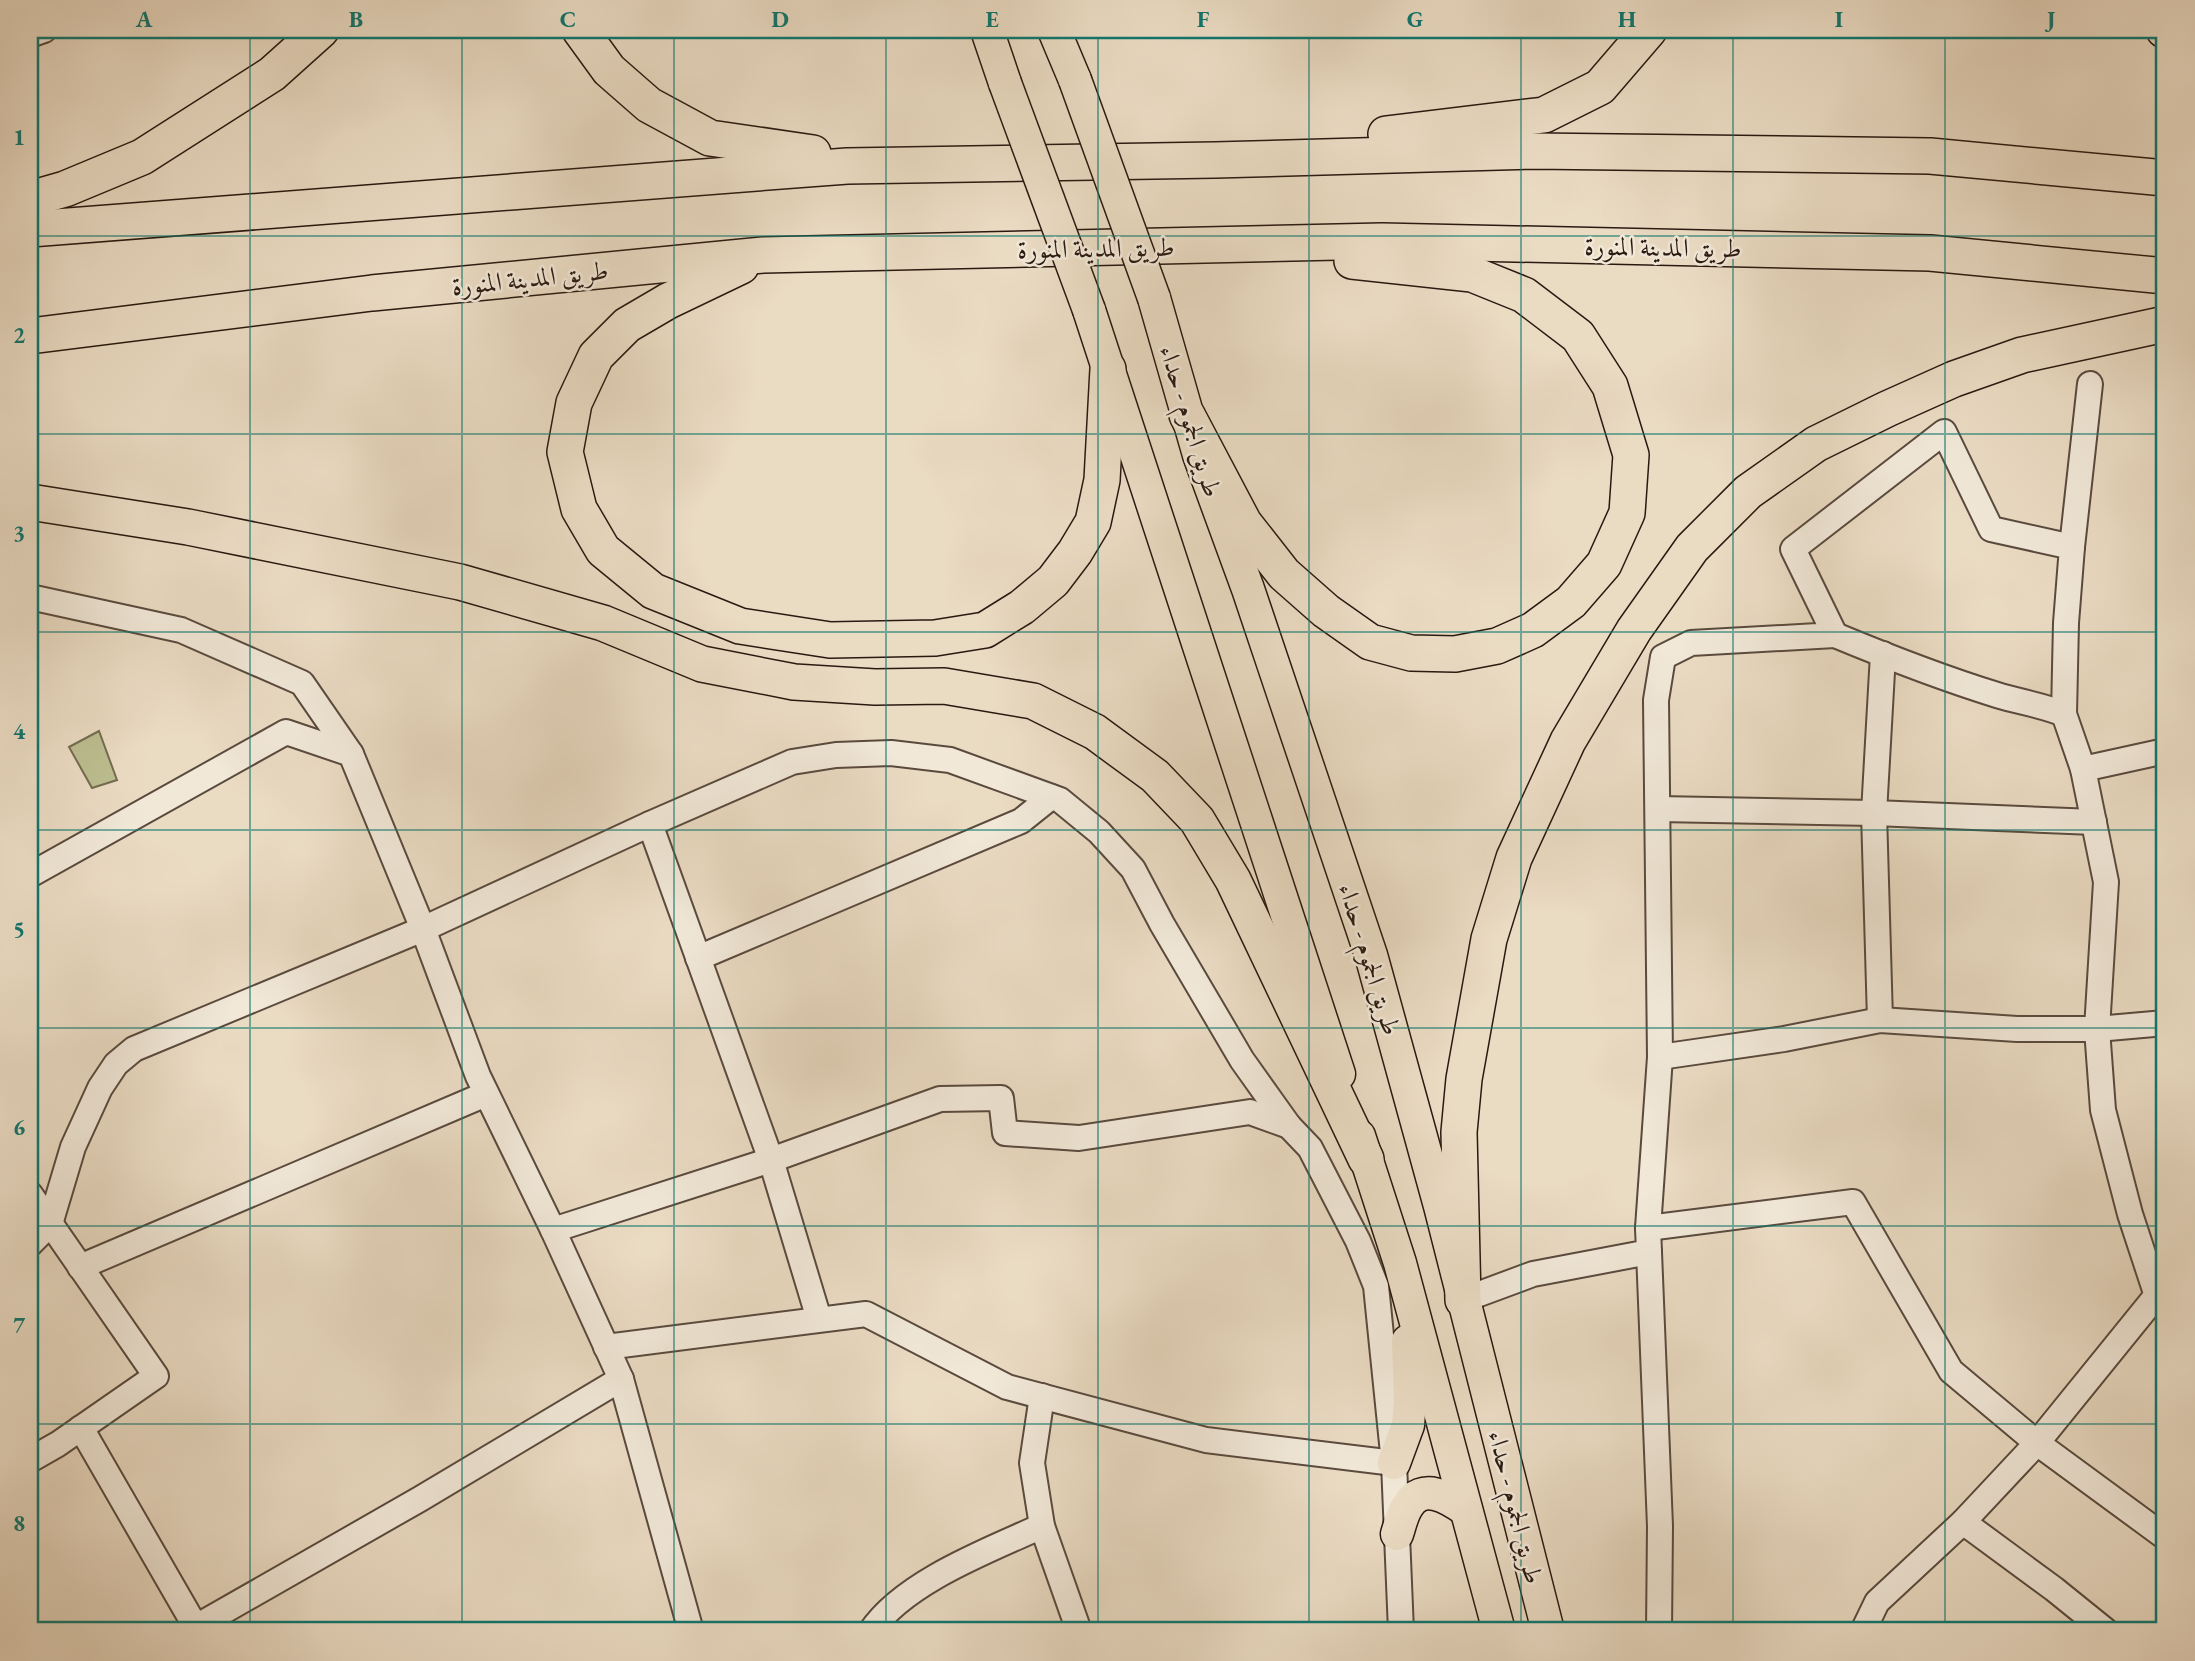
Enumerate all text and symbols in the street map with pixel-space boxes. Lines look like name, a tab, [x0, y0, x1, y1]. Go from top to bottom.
text: A	[135, 4, 153, 34]
text: B	[349, 4, 363, 34]
text: C	[560, 4, 576, 34]
text: D	[771, 4, 789, 34]
text: E	[985, 4, 999, 34]
text: F	[1197, 4, 1210, 34]
text: G	[1407, 4, 1423, 34]
text: H	[1618, 4, 1636, 34]
text: I	[1835, 4, 1843, 34]
text: J	[2045, 4, 2056, 34]
text: 1	[13, 122, 25, 152]
street label: طريق المدينة المنورة	[1584, 229, 1742, 265]
street label: طريق المدينة المنورة	[1017, 230, 1175, 266]
street label: طريق المدينة المنورة	[450, 253, 610, 303]
text: 2	[13, 320, 25, 350]
street label: طريق الجموم - حداء	[1146, 341, 1230, 503]
text: 3	[13, 518, 25, 548]
text: 4	[13, 716, 26, 746]
street label: طريق الجموم - حداء	[1325, 879, 1409, 1041]
text: 5	[13, 914, 25, 944]
text: 6	[13, 1112, 25, 1142]
text: 7	[13, 1310, 26, 1340]
street label: طريق الجموم - حداء	[1475, 1427, 1551, 1589]
text: 8	[13, 1508, 25, 1538]

